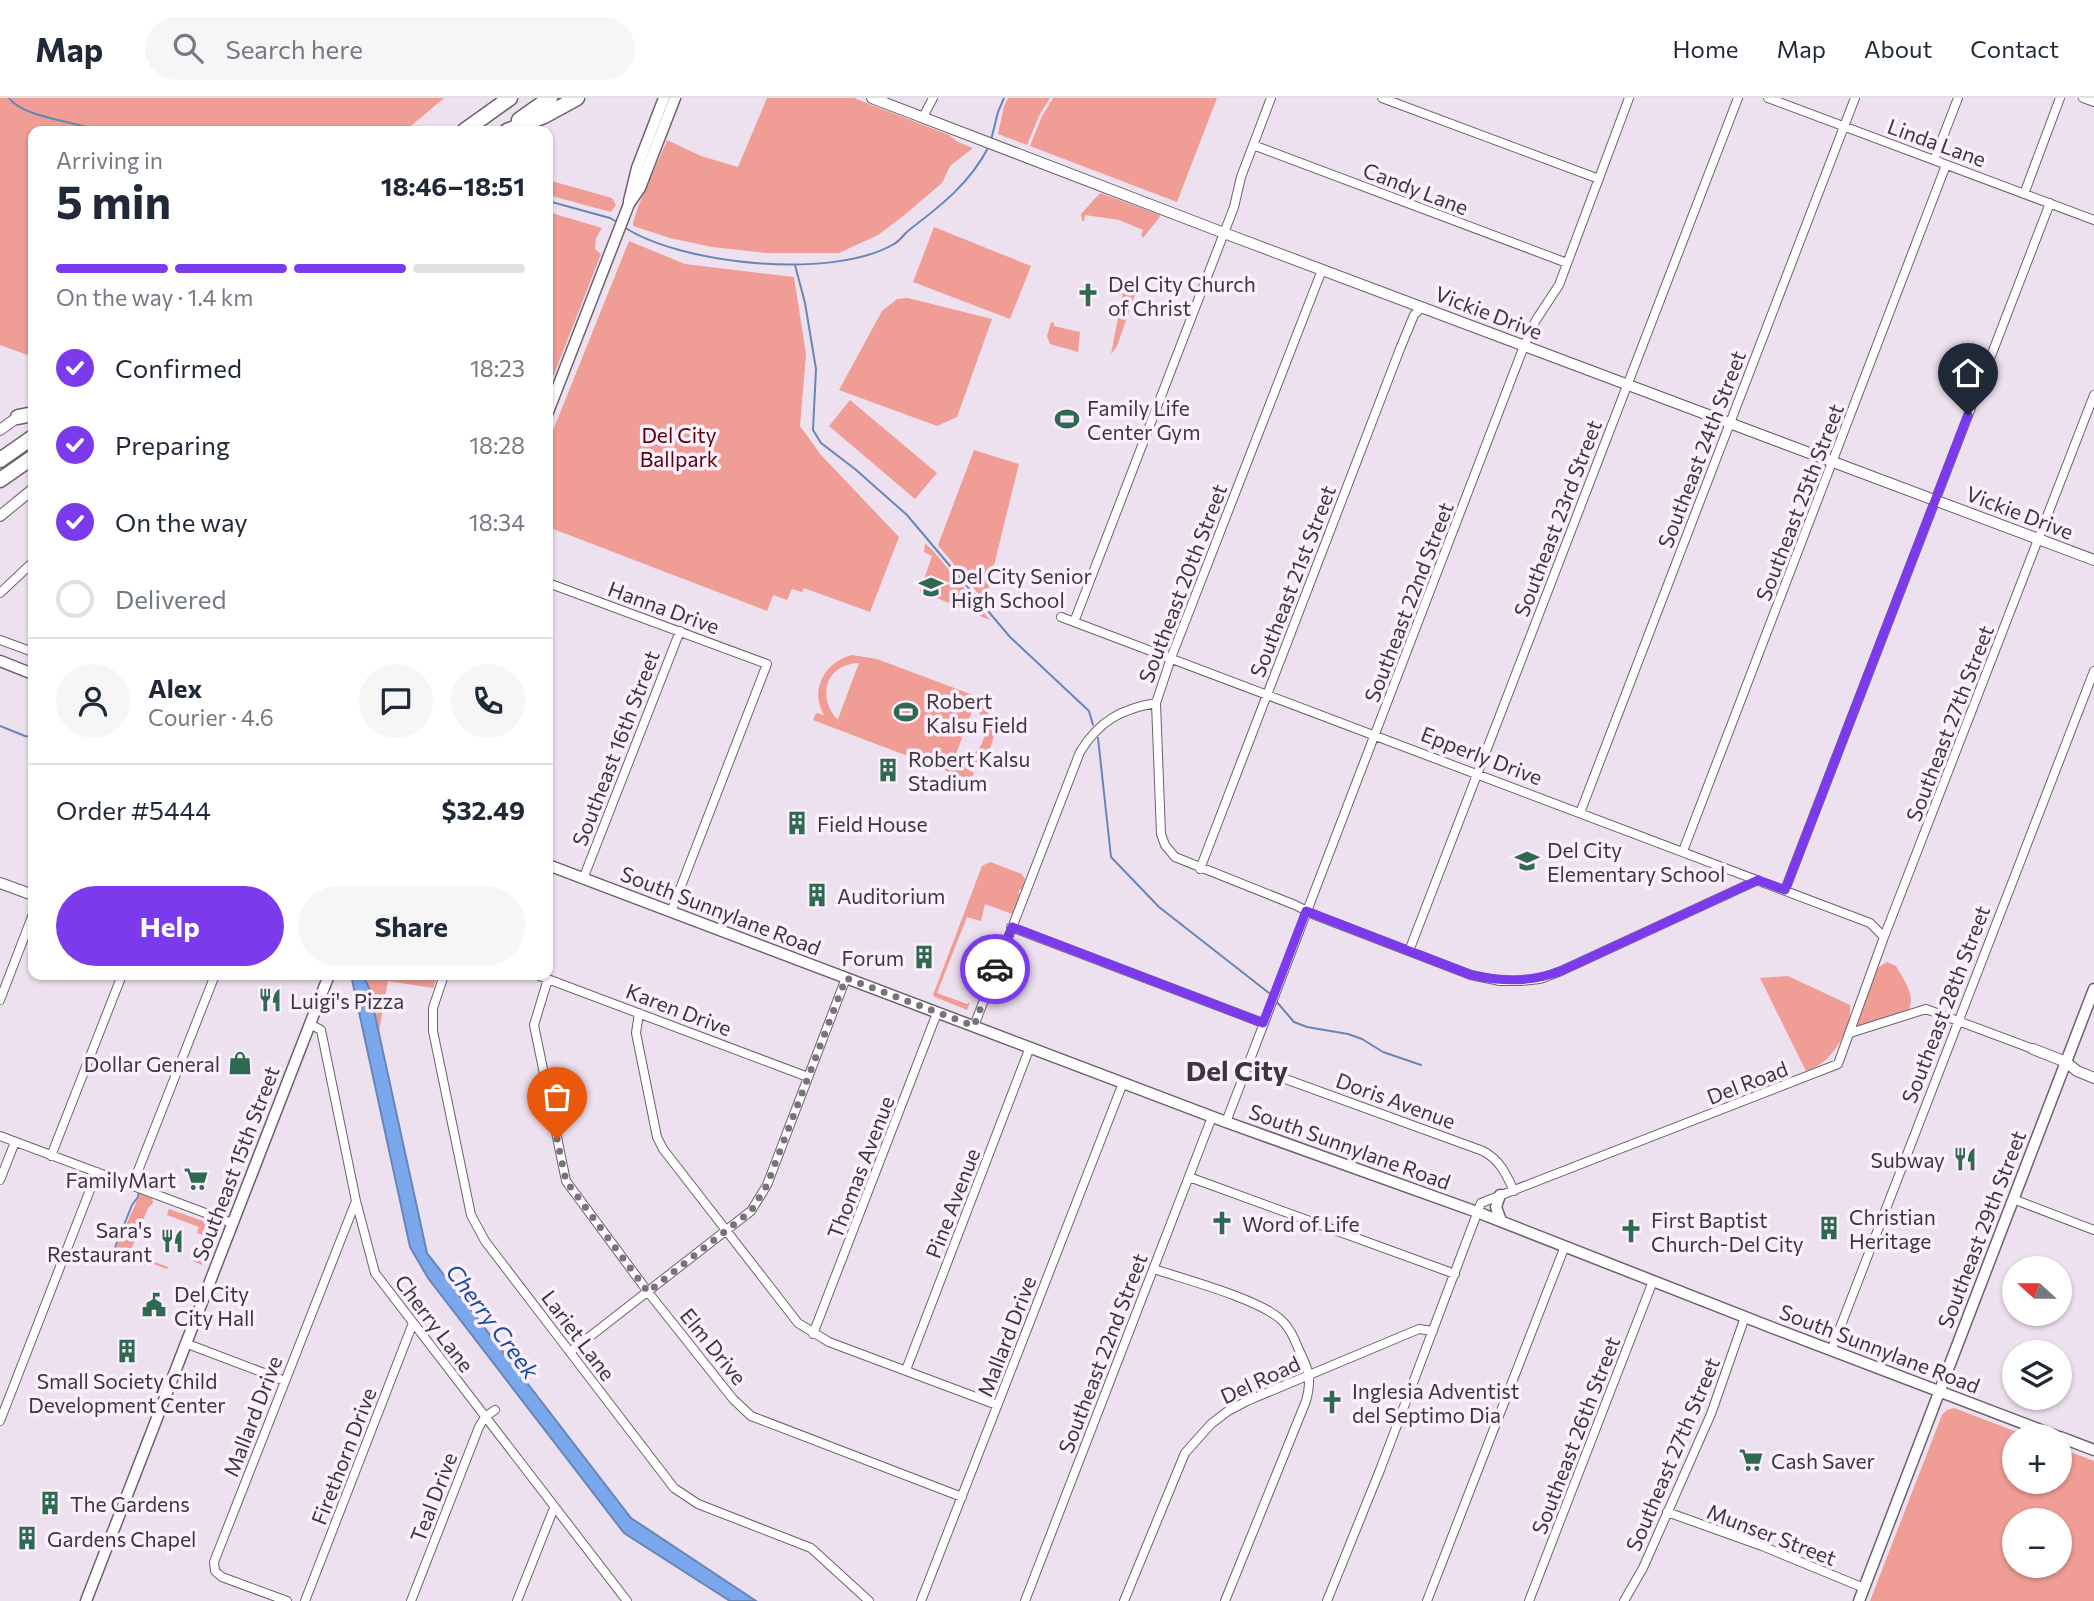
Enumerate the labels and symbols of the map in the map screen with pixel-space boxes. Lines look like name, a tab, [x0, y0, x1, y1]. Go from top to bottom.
street label: Linda Lane	[1884, 113, 1990, 171]
street label: Candy Lane	[1360, 157, 1472, 219]
place label: Del City Church of Christ	[1108, 271, 1256, 320]
street label: Vickie Drive	[1432, 280, 1546, 344]
church icon: Del City Church of Christ	[1074, 281, 1102, 309]
pin	[1938, 343, 1998, 415]
street label: Southeast 24th Street	[1652, 347, 1750, 551]
place label: Family Life Center Gym	[1087, 395, 1201, 444]
street label: Southeast 25th Street	[1750, 400, 1848, 604]
sports icon: Family Life Center Gym	[1053, 405, 1081, 433]
street label: Southeast 23rd Street	[1508, 416, 1606, 620]
park label: Del City Ballpark	[640, 422, 718, 471]
street label: Southeast 20th Street	[1133, 480, 1231, 686]
street label: Vickie Drive	[1963, 480, 2077, 544]
street label: Southeast 21st Street	[1244, 482, 1340, 680]
street label: Southeast 22nd Street	[1358, 498, 1458, 706]
place label: Del City Senior High School	[951, 563, 1092, 612]
school or university icon: Del City Senior High School	[917, 573, 945, 601]
street label: Hanna Drive	[605, 575, 723, 639]
street label: Southeast 27th Street	[1900, 621, 1998, 825]
street label: Southeast 16th Street	[566, 647, 664, 849]
place label: Robert Kalsu Field	[926, 688, 1028, 737]
sports icon: Robert Kalsu Field	[892, 698, 920, 726]
street label: Epperly Drive	[1418, 720, 1546, 790]
place label: Robert Kalsu Stadium	[908, 746, 1030, 795]
building icon: Robert Kalsu Stadium	[874, 756, 902, 784]
building icon: Field House	[783, 809, 811, 837]
place label: Field House	[817, 811, 928, 836]
place label: Del City Elementary School	[1547, 837, 1725, 886]
school or university icon: Del City Elementary School	[1513, 847, 1541, 875]
street label: South Sunnylane Road	[617, 860, 825, 960]
building icon: Auditorium	[803, 881, 831, 909]
place label: Auditorium	[837, 883, 945, 908]
street label: Southeast 28th Street	[1896, 902, 1994, 1106]
courier	[960, 934, 1030, 1004]
building icon: Forum	[910, 943, 938, 971]
place label: Forum	[841, 945, 904, 970]
street label: Karen Drive	[623, 977, 735, 1041]
restaurant icon: Luigi's Pizza	[256, 986, 284, 1014]
place label: Luigi's Pizza	[290, 988, 404, 1013]
shop icon: Dollar General	[226, 1049, 254, 1077]
place label: Dollar General	[84, 1051, 220, 1076]
district label: Del City	[1186, 1053, 1288, 1087]
street label: Del Road	[1703, 1055, 1791, 1109]
street label: Southeast 15th Street	[186, 1062, 284, 1264]
pin	[527, 1067, 587, 1139]
street label: Doris Avenue	[1333, 1067, 1459, 1133]
street label: Thomas Avenue	[821, 1092, 899, 1242]
street label: South Sunnylane Road	[1246, 1098, 1454, 1194]
street label: Southeast 29th Street	[1932, 1127, 2030, 1331]
street label: Pine Avenue	[920, 1145, 984, 1261]
restaurant icon: Subway	[1951, 1145, 1979, 1173]
place label: Subway	[1871, 1147, 1945, 1172]
supermarket icon: FamilyMart	[182, 1165, 210, 1193]
place label: FamilyMart	[66, 1167, 176, 1192]
place label: Christian Heritage	[1849, 1204, 1936, 1253]
place label: First Baptist Church-Del City	[1651, 1207, 1804, 1256]
church icon: Word of Life	[1208, 1209, 1236, 1237]
place label: Word of Life	[1242, 1211, 1360, 1236]
building icon: Christian Heritage	[1815, 1214, 1843, 1242]
place label: Sara's Restaurant	[47, 1217, 152, 1266]
church icon: First Baptist Church-Del City	[1617, 1217, 1645, 1245]
restaurant icon: Sara's Restaurant	[158, 1227, 186, 1255]
street label: Southeast 22nd Street	[1052, 1249, 1152, 1457]
north arrow	[2002, 1256, 2072, 1326]
water label: Cherry Creek	[441, 1258, 546, 1385]
street label: Cherry Lane	[390, 1269, 480, 1377]
street label: Mallard Drive	[971, 1272, 1041, 1400]
place label: Del City City Hall	[174, 1281, 255, 1330]
street label: Lariet Lane	[537, 1285, 621, 1385]
public building icon: Del City City Hall	[140, 1291, 168, 1319]
street label: South Sunnylane Road	[1776, 1298, 1984, 1398]
street label: Elm Drive	[676, 1303, 752, 1389]
street label: Southeast 26th Street	[1526, 1333, 1624, 1537]
building icon: Small Society Child Development Center	[113, 1337, 141, 1365]
street label: Del Road	[1216, 1350, 1304, 1408]
street label: Mallard Drive	[217, 1352, 287, 1480]
street label: Southeast 27th Street	[1620, 1353, 1724, 1555]
place label: Small Society Child Development Center	[28, 1368, 226, 1417]
place label: Inglesia Adventist del Septimo Dia	[1352, 1378, 1519, 1427]
street label: Firethorn Drive	[305, 1384, 381, 1528]
church icon: Inglesia Adventist del Septimo Dia	[1318, 1388, 1346, 1416]
supermarket icon: Cash Saver	[1737, 1446, 1765, 1474]
place label: Cash Saver	[1771, 1448, 1875, 1473]
street label: Teal Drive	[404, 1449, 462, 1545]
building icon: The Gardens	[36, 1489, 64, 1517]
place label: The Gardens	[70, 1491, 190, 1516]
street label: Munser Street	[1704, 1498, 1840, 1570]
building icon: Gardens Chapel	[13, 1524, 41, 1552]
place label: Gardens Chapel	[47, 1526, 196, 1551]

